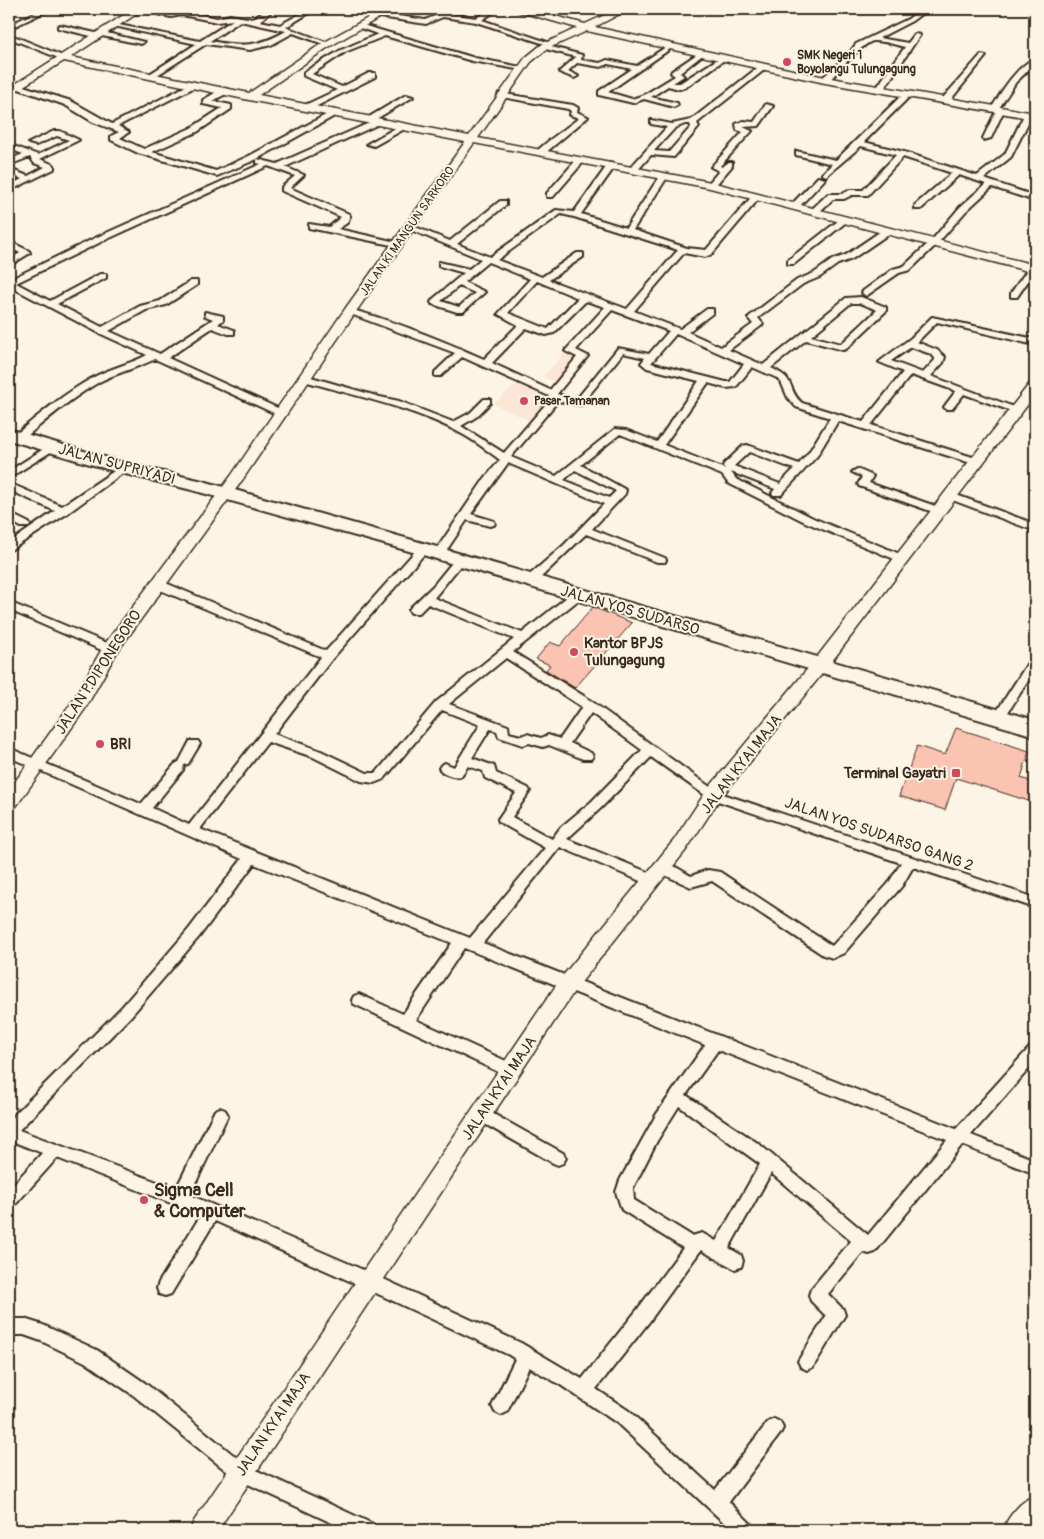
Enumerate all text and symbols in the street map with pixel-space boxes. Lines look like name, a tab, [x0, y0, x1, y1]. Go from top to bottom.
place label: SMK Negeri 1 Boyolangu Tulungagung	[797, 48, 916, 77]
marker: SMK Negeri 1 Boyolangu Tulungagung	[781, 56, 793, 68]
street label: JALAN KI MANGUN SARKORO	[357, 163, 458, 299]
place label: Pasar Tamanan	[534, 394, 610, 409]
marker: Pasar Tamanan	[518, 395, 530, 407]
street label: JALAN SUPRIYADI	[56, 440, 178, 489]
street label: JALAN YOS SUDARSO	[558, 582, 701, 639]
street label: JALAN P.DIPONEGORO	[51, 607, 146, 738]
place label: Kantor BPJS Tulungagung	[583, 634, 665, 670]
marker: Kantor BPJS Tulungagung	[568, 646, 580, 658]
street label: JALAN KYAI MAJA	[697, 711, 786, 818]
place label: BRI	[110, 735, 131, 754]
marker: BRI	[94, 738, 106, 750]
place label: Terminal Gayatri	[843, 764, 946, 783]
marker: Terminal Gayatri	[950, 767, 962, 779]
street label: JALAN YOS SUDARSO GANG 2	[782, 793, 976, 876]
street label: JALAN KYAI MAJA	[458, 1033, 541, 1144]
place label: Sigma Cell & Computer	[154, 1179, 246, 1223]
marker: Sigma Cell & Computer	[138, 1194, 150, 1206]
street label: JALAN KYAI MAJA	[232, 1369, 315, 1480]

